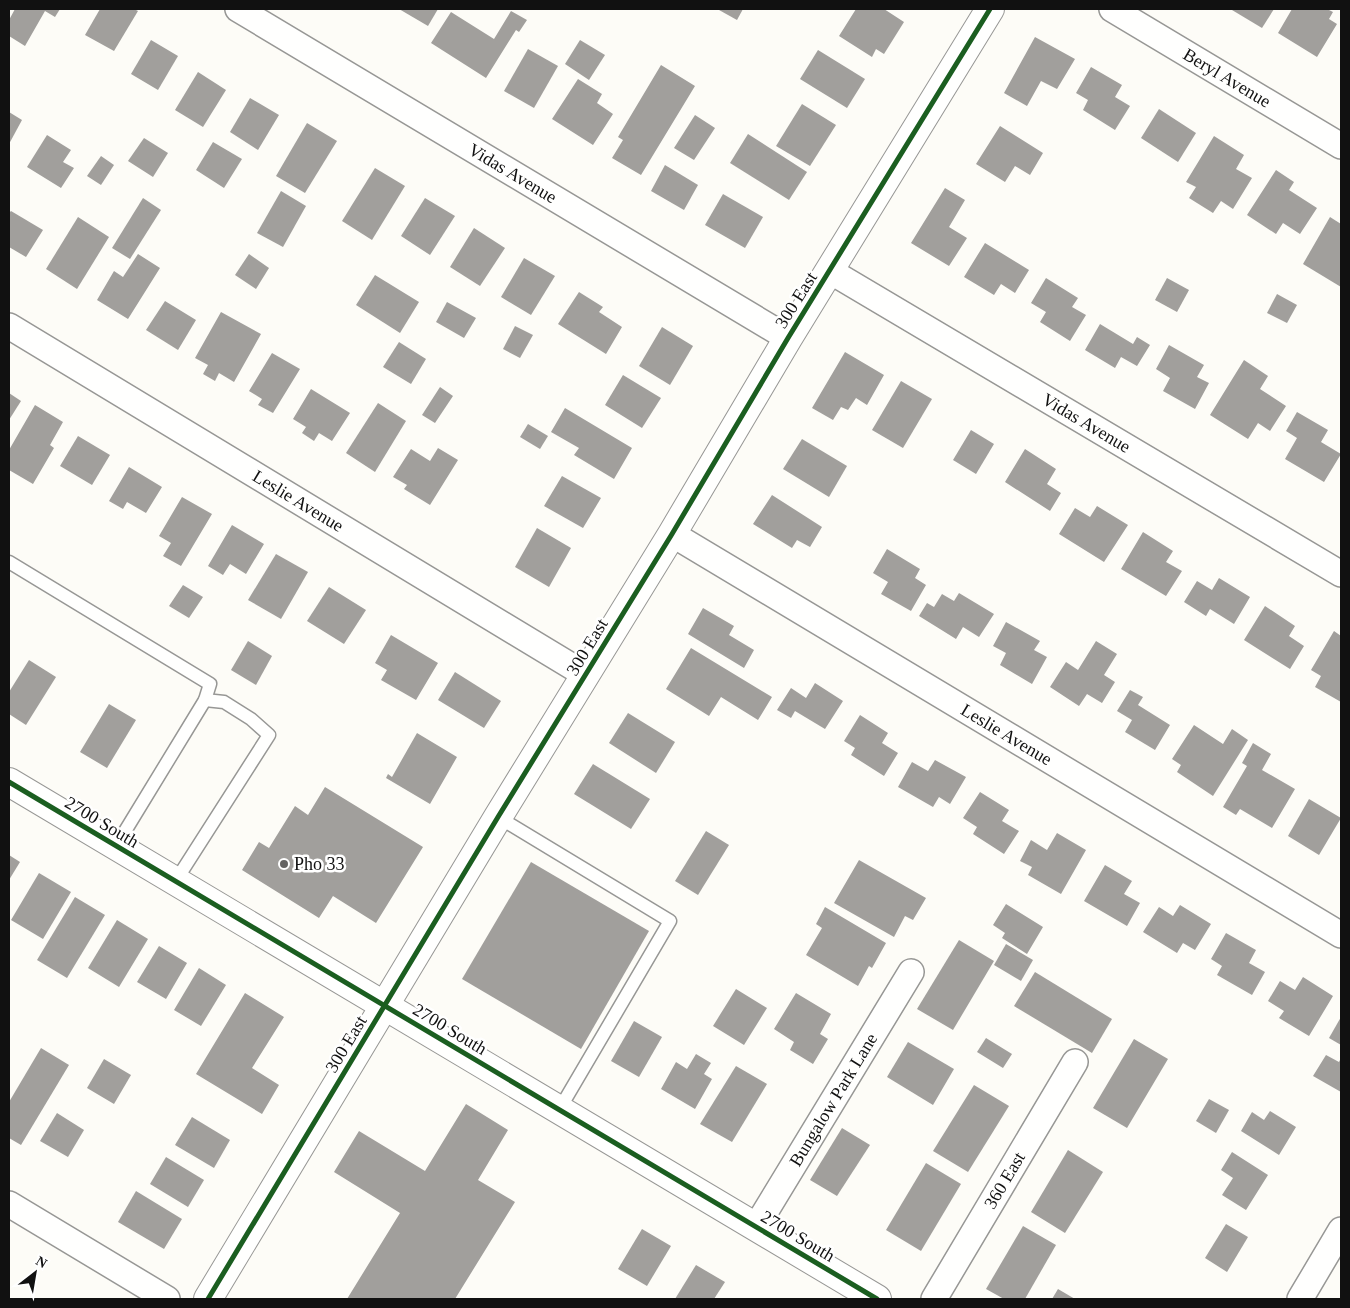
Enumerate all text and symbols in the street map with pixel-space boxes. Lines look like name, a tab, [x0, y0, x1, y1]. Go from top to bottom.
street label: Beryl Avenue	[1180, 44, 1274, 112]
street label: Vidas Avenue	[465, 139, 560, 207]
street label: 300 East	[771, 268, 821, 332]
street label: Vidas Avenue	[1039, 389, 1134, 457]
street label: Leslie Avenue	[249, 466, 347, 536]
street label: 300 East	[562, 615, 612, 679]
street label: Leslie Avenue	[958, 700, 1055, 769]
street label: 2700 South	[61, 792, 143, 852]
place label: Pho 33	[294, 854, 345, 874]
marker: Pho 33	[278, 858, 290, 870]
street label: 2700 South	[409, 999, 491, 1059]
street label: 300 East	[321, 1012, 371, 1076]
street label: Bungalow Park Lane	[785, 1030, 881, 1170]
street label: 360 East	[980, 1148, 1029, 1212]
street label: 2700 South	[757, 1206, 839, 1266]
north arrow	[10, 1248, 60, 1298]
text: N	[33, 1253, 50, 1271]

